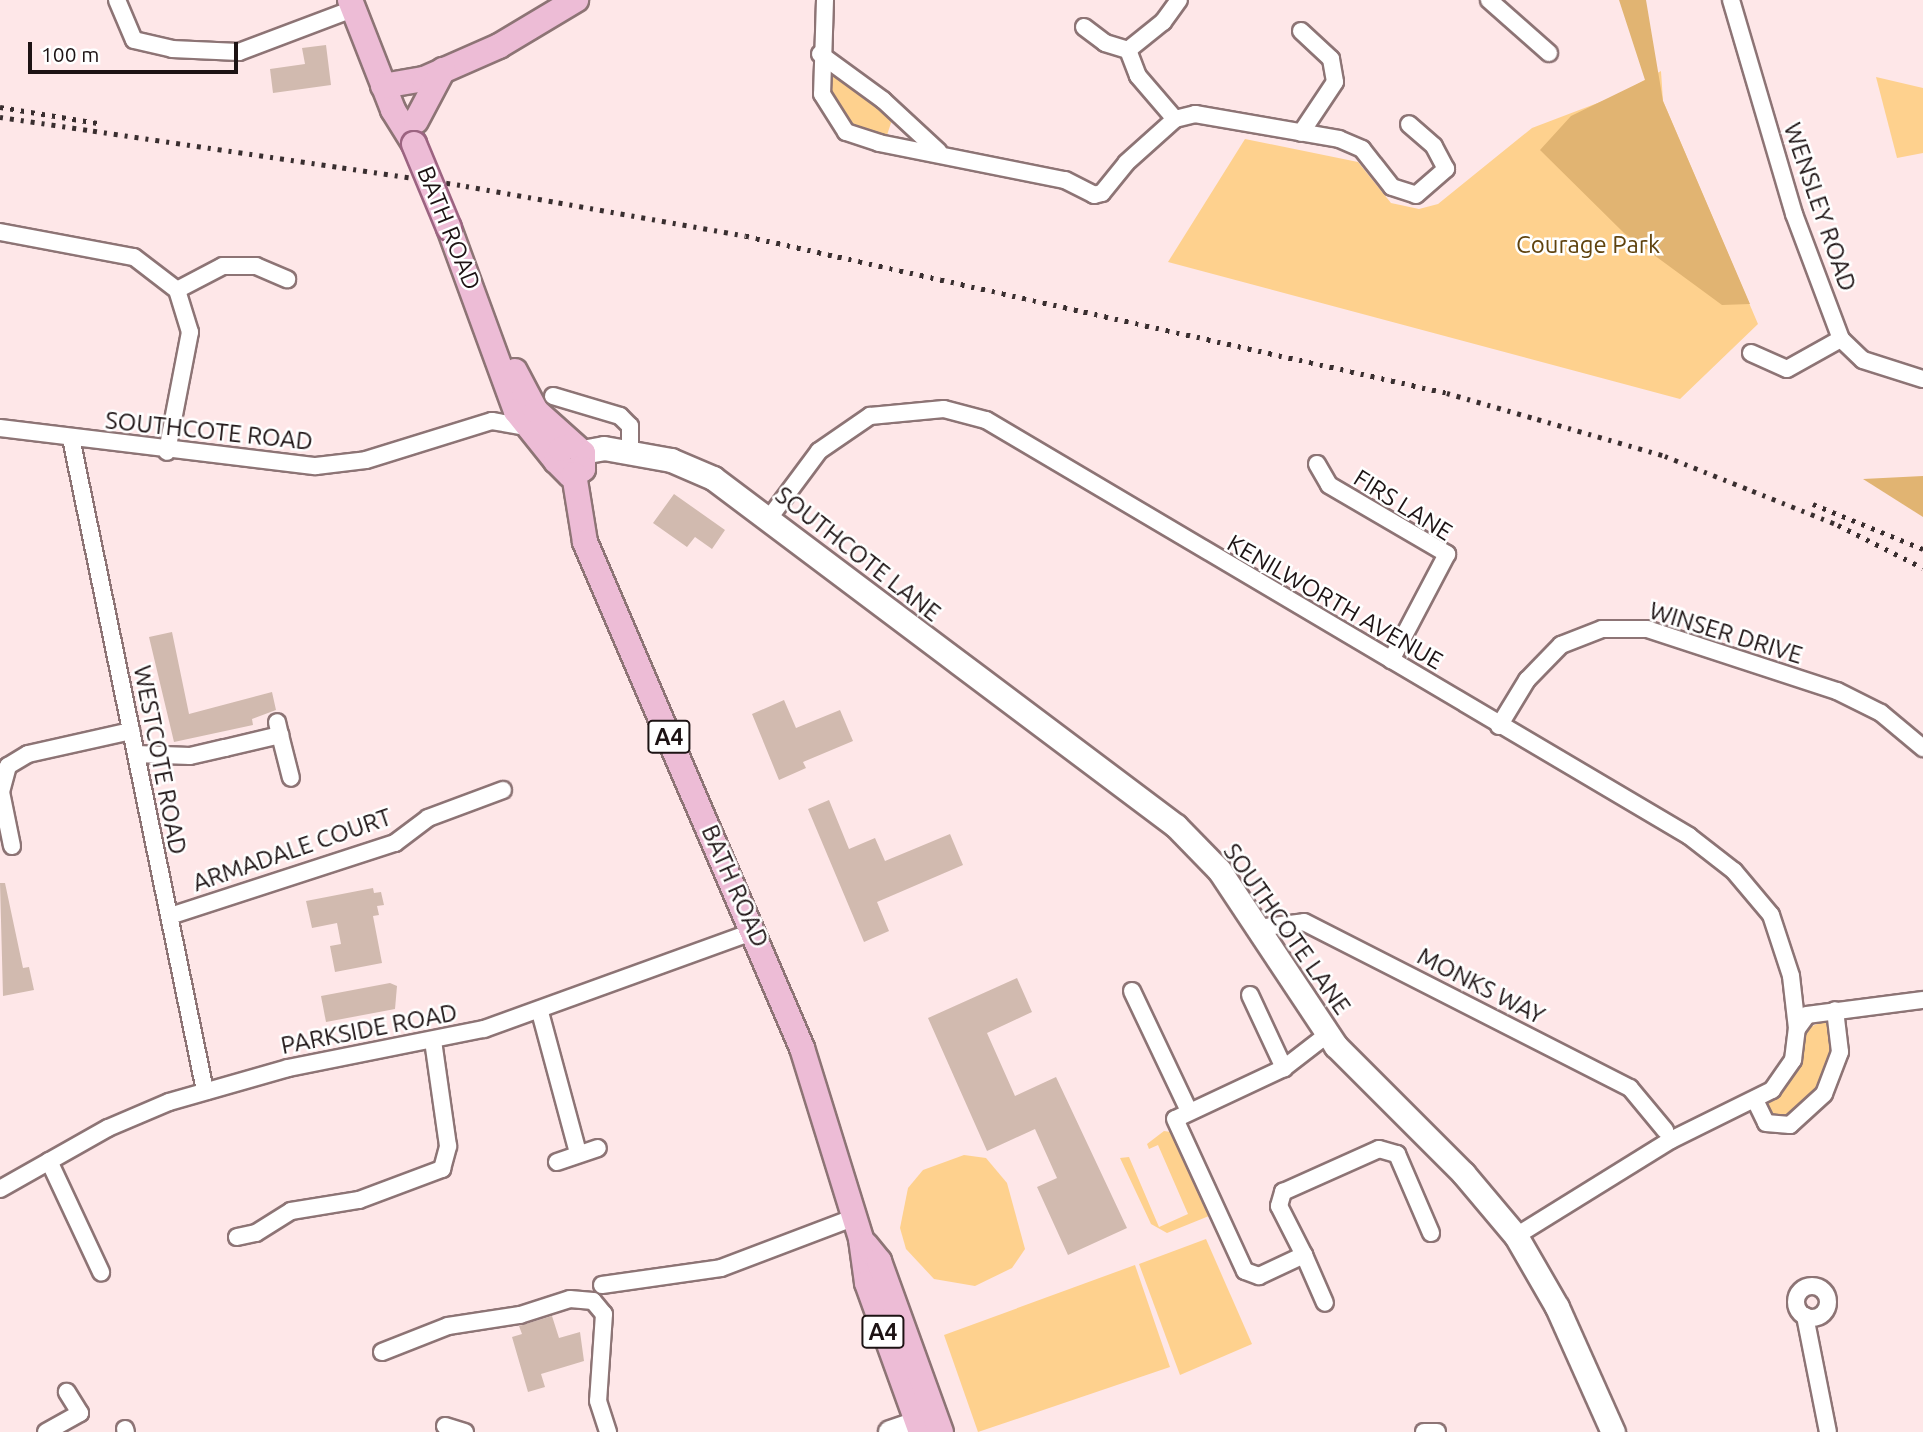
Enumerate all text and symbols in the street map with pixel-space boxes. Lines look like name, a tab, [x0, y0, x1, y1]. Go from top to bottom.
scale bar	[32, 28, 242, 72]
text: 100 m	[41, 42, 99, 66]
street label: WENSLEY ROAD	[1778, 119, 1862, 295]
street label: BATH ROAD	[411, 162, 487, 294]
park label: Courage Park	[1516, 231, 1660, 259]
street label: SOUTHCOTE ROAD	[104, 406, 314, 456]
street label: FIRS LANE	[1348, 463, 1458, 547]
street label: SOUTHCOTE LANE	[770, 481, 946, 627]
street label: KENILWORTH AVENUE	[1222, 529, 1448, 675]
street label: WINSER DRIVE	[1646, 596, 1806, 670]
street label: WESTCOTE ROAD	[128, 663, 192, 857]
road number: A4	[646, 718, 692, 757]
street label: ARMADALE COURT	[189, 802, 395, 898]
street label: BATH ROAD	[695, 820, 775, 952]
street label: SOUTHCOTE LANE	[1217, 838, 1357, 1020]
street label: MONKS WAY	[1413, 942, 1549, 1030]
street label: PARKSIDE ROAD	[278, 998, 460, 1060]
road number: A4	[860, 1312, 906, 1352]

